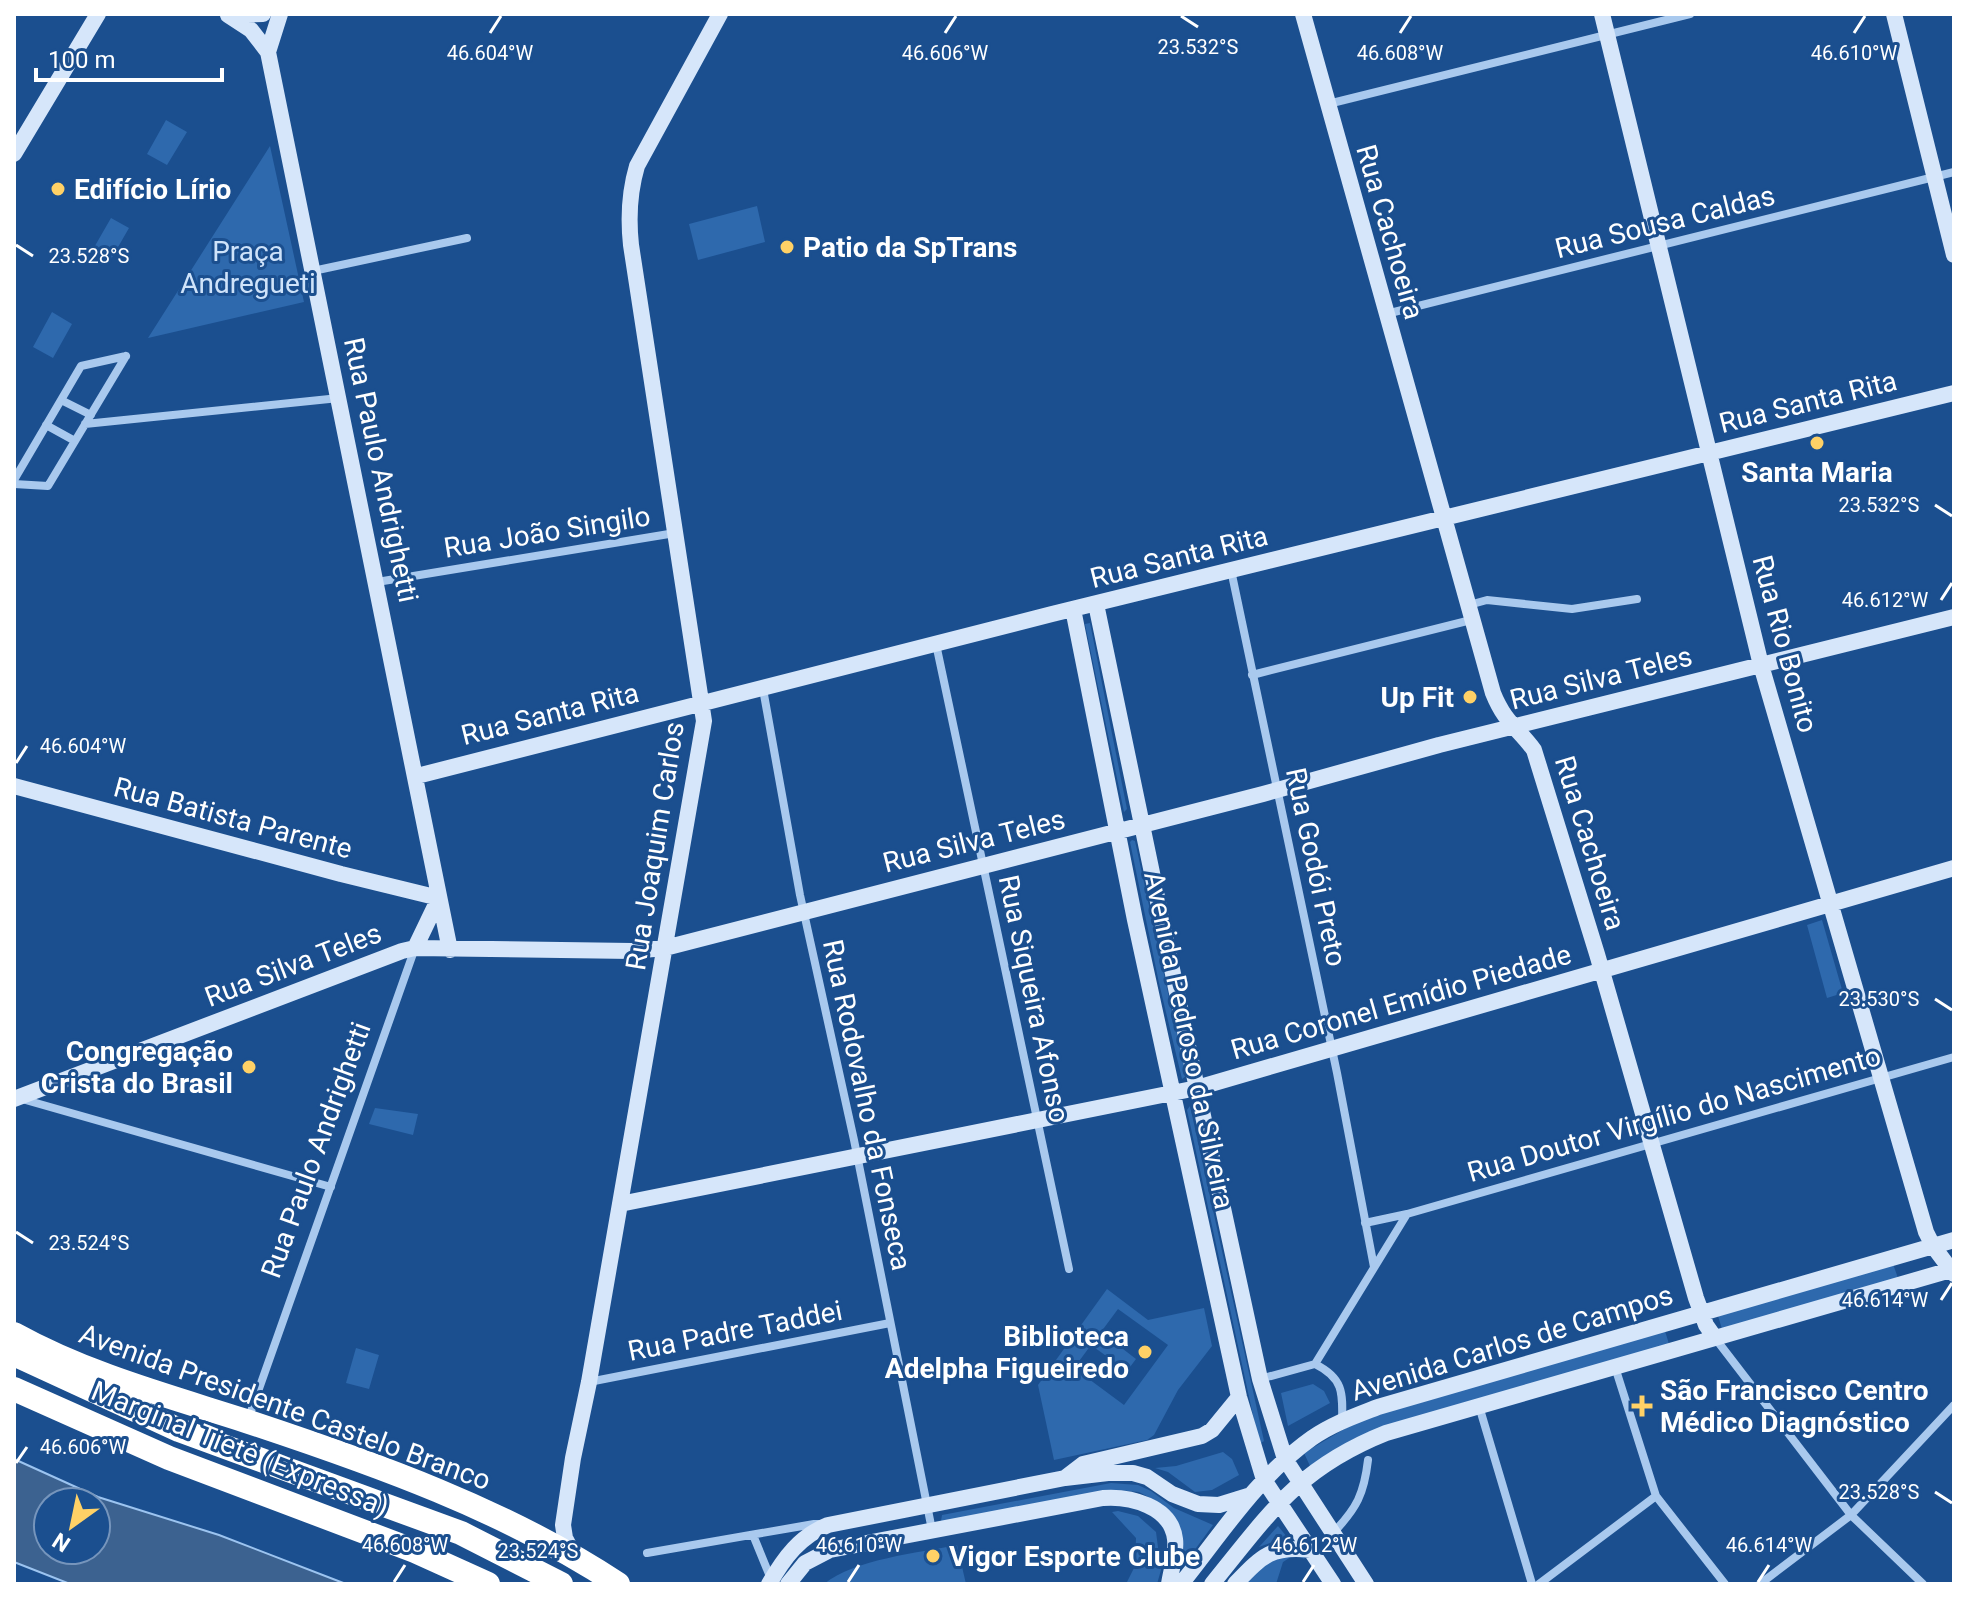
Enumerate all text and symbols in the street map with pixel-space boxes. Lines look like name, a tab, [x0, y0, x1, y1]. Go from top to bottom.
scale bar	[36, 32, 222, 82]
text: 23.532°S	[1158, 35, 1239, 59]
text: 46.604°W	[447, 41, 534, 65]
text: 46.606°W	[902, 41, 989, 65]
text: 46.608°W	[1357, 41, 1444, 65]
text: 46.610°W	[1811, 41, 1898, 65]
text: 100 m	[48, 46, 115, 74]
street label: Rua Cachoeira	[1349, 141, 1431, 323]
place label: Edifício Lírio	[74, 173, 231, 206]
street label: Rua Sousa Caldas	[1552, 179, 1778, 265]
marker: Edifício Lírio	[49, 180, 67, 198]
place label: Patio da SpTrans	[803, 231, 1018, 264]
park label: Praça Andregueti	[180, 235, 316, 300]
marker: Patio da SpTrans	[778, 238, 796, 256]
text: 23.528°S	[49, 244, 130, 268]
street label: Rua Paulo Andrighetti	[337, 335, 425, 605]
street label: Rua Santa Rita	[1716, 364, 1900, 440]
marker: Santa Maria	[1808, 434, 1826, 452]
place label: Santa Maria	[1741, 456, 1893, 489]
text: 23.532°S	[1839, 493, 1920, 517]
street label: Rua João Singilo	[441, 499, 653, 565]
street label: Rua Santa Rita	[1087, 519, 1271, 595]
street label: Rua Rio Bonito	[1745, 552, 1825, 736]
text: 46.612°W	[1842, 588, 1929, 612]
street label: Rua Silva Teles	[1507, 639, 1695, 717]
street label: Rua Santa Rita	[458, 676, 642, 752]
place label: Up Fit	[1381, 681, 1454, 714]
marker: Up Fit	[1461, 688, 1479, 706]
street label: Rua Joaquim Carlos	[619, 719, 691, 973]
text: 46.604°W	[40, 734, 127, 758]
street label: Rua Cachoeira	[1548, 752, 1632, 934]
street label: Rua Godói Preto	[1279, 765, 1353, 969]
street label: Rua Batista Parente	[110, 770, 356, 866]
street label: Rua Silva Teles	[880, 802, 1068, 880]
street label: Avenida Pedroso da Silveira	[1137, 868, 1241, 1212]
street label: Rua Siqueira Afonso	[992, 872, 1076, 1126]
street label: Rua Silva Teles	[200, 916, 386, 1014]
street label: Rua Rodovalho da Fonseca	[816, 937, 918, 1273]
street label: Rua Coronel Emídio Piedade	[1227, 938, 1575, 1066]
text: 23.530°S	[1839, 987, 1920, 1011]
street label: Rua Paulo Andrighetti	[254, 1018, 378, 1282]
place label: Congregação Crista do Brasil	[41, 1035, 233, 1100]
street label: Rua Doutor Virgílio do Nascimento	[1463, 1039, 1885, 1189]
marker: Congregação Crista do Brasil	[240, 1058, 258, 1076]
text: 23.524°S	[49, 1231, 130, 1255]
street label: Avenida Carlos de Campos	[1347, 1278, 1677, 1408]
text: 46.614°W	[1842, 1288, 1929, 1312]
street label: Rua Padre Taddei	[625, 1294, 845, 1368]
street label: Avenida Presidente Castelo Branco	[75, 1317, 495, 1497]
place label: Biblioteca Adelpha Figueiredo	[885, 1320, 1129, 1385]
marker: Biblioteca Adelpha Figueiredo	[1136, 1343, 1154, 1361]
street label: Marginal Tietê (Expressa)	[87, 1374, 393, 1524]
place label: São Francisco Centro Médico Diagnóstico	[1660, 1374, 1928, 1439]
marker: São Francisco Centro Médico Diagnóstico	[1631, 1395, 1653, 1417]
text: 46.606°W	[40, 1435, 127, 1459]
text: 23.528°S	[1839, 1480, 1920, 1504]
north arrow	[32, 1486, 112, 1566]
text: N	[48, 1528, 75, 1557]
text: 46.608°W	[362, 1533, 449, 1557]
text: 46.610°W	[816, 1533, 903, 1557]
text: 46.612°W	[1271, 1533, 1358, 1557]
text: 46.614°W	[1726, 1533, 1813, 1557]
text: 23.524°S	[498, 1539, 579, 1563]
place label: Vigor Esporte Clube	[949, 1540, 1200, 1573]
marker: Vigor Esporte Clube	[924, 1547, 942, 1565]

